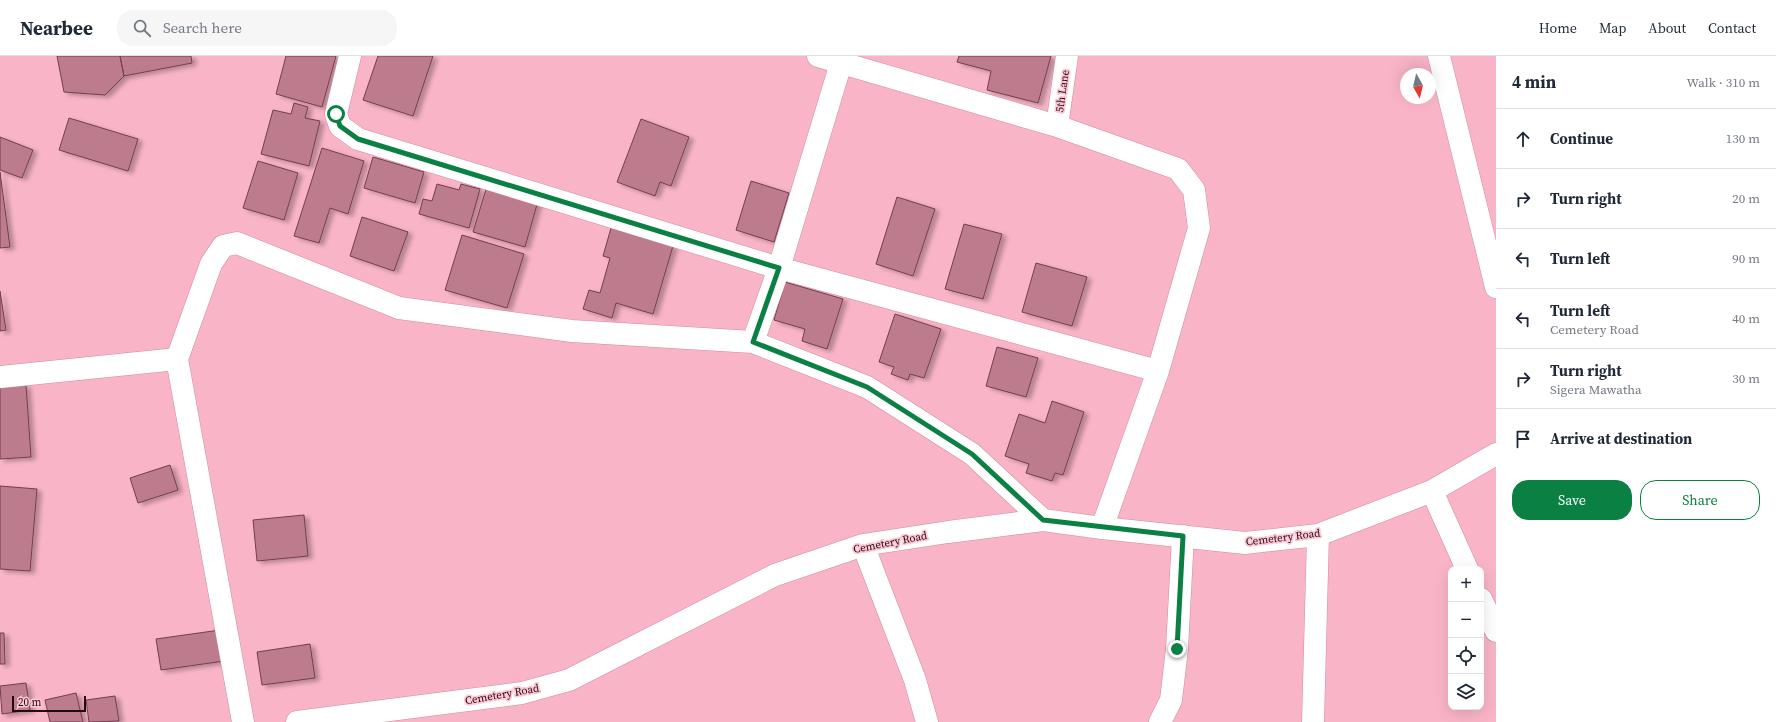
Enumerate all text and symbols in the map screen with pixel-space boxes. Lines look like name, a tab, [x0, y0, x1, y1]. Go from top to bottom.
search box	[117, 10, 397, 46]
text: Nearbee	[20, 15, 93, 41]
icon: search	[131, 17, 153, 39]
text: Search here	[163, 17, 242, 38]
text: Home	[1539, 18, 1577, 38]
text: Map	[1599, 18, 1626, 38]
text: About	[1648, 18, 1686, 38]
text: Contact	[1708, 18, 1756, 38]
north arrow	[1400, 68, 1436, 104]
street label: 5th Lane	[1052, 69, 1073, 113]
text: 4 min	[1512, 70, 1556, 94]
text: Walk · 310 m	[1687, 74, 1760, 91]
route start	[327, 105, 345, 123]
icon: ahead	[1512, 128, 1534, 150]
text: Continue	[1550, 128, 1613, 149]
text: 130 m	[1726, 130, 1760, 147]
icon: right	[1512, 188, 1534, 210]
text: Turn right	[1550, 188, 1622, 209]
text: 20 m	[1732, 190, 1760, 207]
icon: left	[1512, 248, 1534, 270]
text: Turn left	[1550, 248, 1610, 269]
text: 90 m	[1732, 250, 1760, 267]
text: Turn left	[1550, 300, 1610, 321]
icon: left	[1512, 308, 1534, 330]
text: 40 m	[1732, 310, 1760, 327]
text: Cemetery Road	[1550, 321, 1639, 338]
text: Turn right	[1550, 360, 1622, 381]
icon: right	[1512, 368, 1534, 390]
text: 30 m	[1732, 370, 1760, 387]
text: Sigera Mawatha	[1550, 381, 1642, 398]
icon: arrive	[1512, 428, 1534, 450]
text: Arrive at destination	[1550, 428, 1692, 449]
button: Save	[1512, 480, 1632, 520]
button: Share	[1640, 480, 1760, 520]
street label: Cemetery Road	[1245, 525, 1322, 550]
street label: Cemetery Road	[852, 528, 929, 557]
map controls	[1448, 566, 1484, 710]
button: +	[1448, 566, 1484, 602]
button: −	[1448, 602, 1484, 638]
button: locate	[1448, 638, 1484, 674]
route end	[1168, 640, 1186, 658]
button: layers	[1448, 674, 1484, 710]
street label: Cemetery Road	[464, 680, 541, 708]
scale bar	[12, 694, 86, 713]
text: 20 m	[18, 695, 41, 710]

